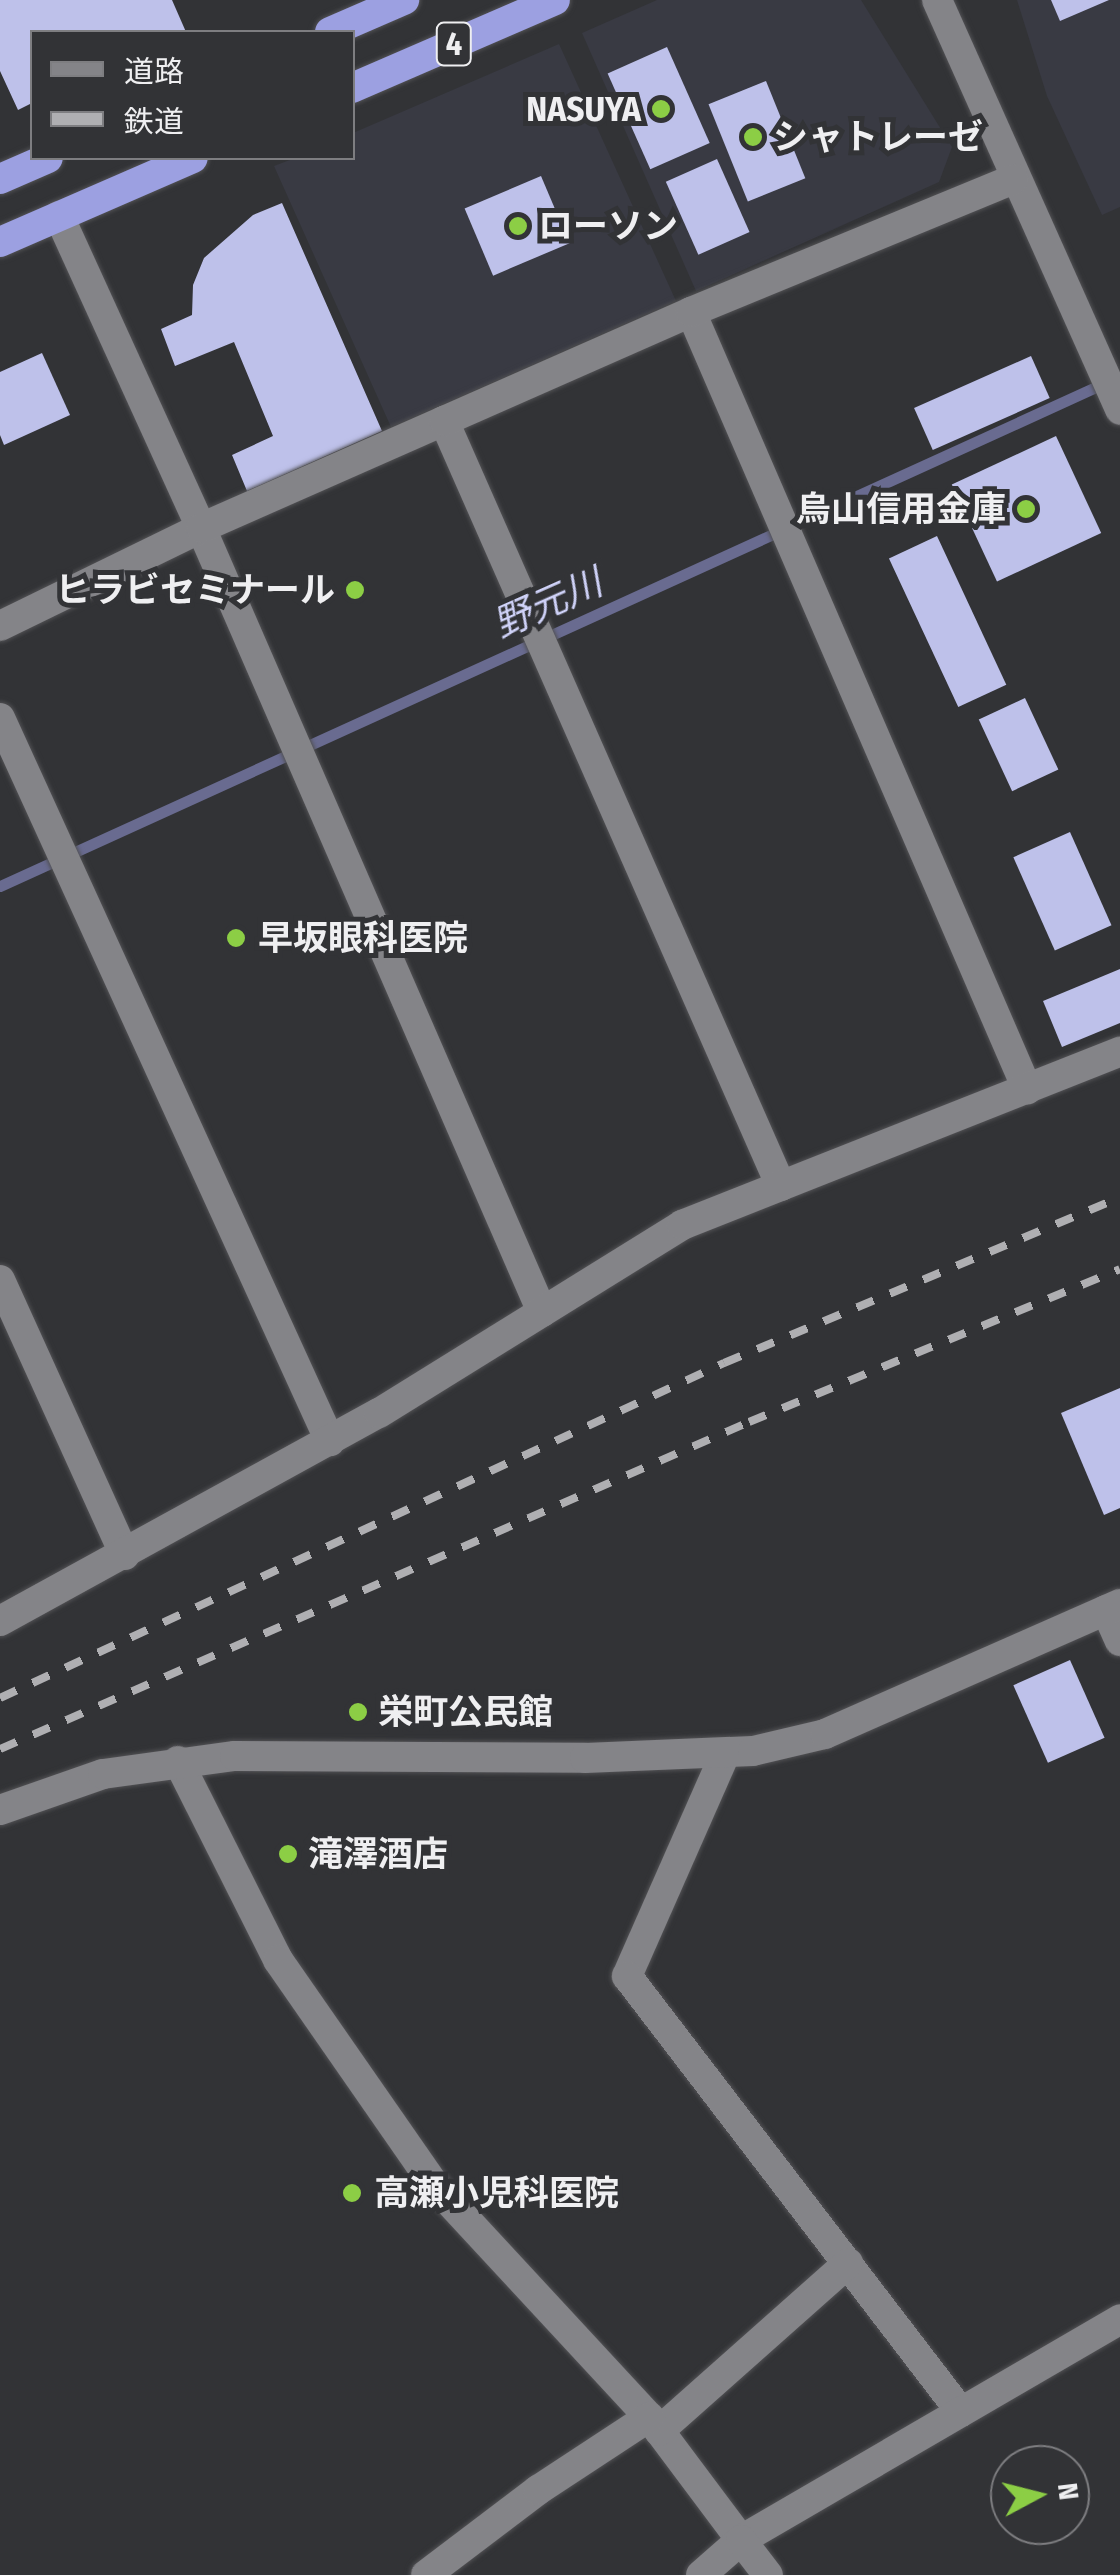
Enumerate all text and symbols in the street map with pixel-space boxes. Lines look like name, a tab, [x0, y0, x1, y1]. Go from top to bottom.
road number: 4	[434, 17, 474, 71]
legend	[30, 30, 355, 160]
text: 道路	[124, 54, 184, 90]
place label: NASUYA	[526, 88, 641, 130]
marker: NASUYA	[650, 98, 672, 120]
text: 鉄道	[124, 104, 184, 140]
place label: シャトレーゼ	[773, 116, 983, 158]
marker: シャトレーゼ	[742, 126, 764, 148]
place label: ローソン	[538, 205, 678, 247]
marker: ローソン	[507, 215, 529, 237]
place label: 烏山信用金庫	[796, 488, 1006, 530]
marker: 烏山信用金庫	[1015, 498, 1037, 520]
water label: 野元川	[487, 560, 609, 648]
place label: ヒラビセミナール	[55, 569, 335, 611]
marker: ヒラビセミナール	[344, 579, 366, 601]
place label: 早坂眼科医院	[258, 917, 468, 959]
marker: 早坂眼科医院	[223, 925, 249, 951]
place label: 栄町公民館	[378, 1691, 553, 1733]
marker: 栄町公民館	[347, 1701, 369, 1723]
place label: 滝澤酒店	[308, 1833, 448, 1875]
marker: 滝澤酒店	[277, 1843, 299, 1865]
place label: 高瀬小児科医院	[374, 2172, 619, 2214]
marker: 高瀬小児科医院	[339, 2180, 365, 2206]
north arrow	[990, 2445, 1090, 2545]
text: N	[1051, 2481, 1086, 2502]

